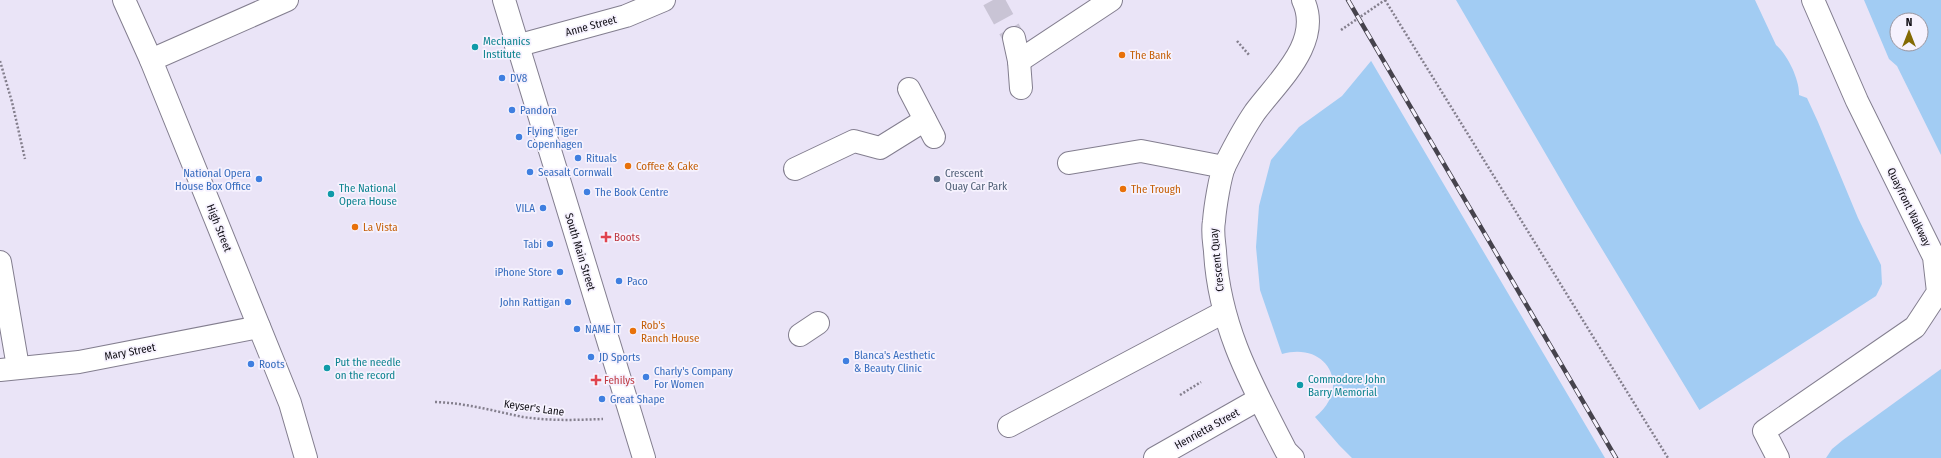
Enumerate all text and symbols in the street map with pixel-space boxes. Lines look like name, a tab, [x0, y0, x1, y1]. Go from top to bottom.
north arrow	[1889, 12, 1929, 52]
street label: Anne Street	[564, 13, 618, 39]
text: N	[1906, 16, 1912, 29]
place label: Mechanics Institute	[483, 35, 530, 61]
marker: Mechanics Institute	[470, 42, 480, 52]
place label: The Bank	[1130, 49, 1172, 62]
marker: The Bank	[1117, 50, 1127, 60]
place label: DV8	[510, 72, 528, 85]
marker: DV8	[497, 73, 507, 83]
place label: Pandora	[520, 104, 557, 117]
marker: Pandora	[507, 105, 517, 115]
place label: Flying Tiger Copenhagen	[527, 125, 583, 151]
marker: Flying Tiger Copenhagen	[514, 132, 524, 142]
place label: Rituals	[586, 152, 617, 165]
marker: Rituals	[573, 153, 583, 163]
place label: Coffee & Cake	[636, 160, 698, 173]
marker: Coffee & Cake	[623, 161, 633, 171]
place label: Seasalt Cornwall	[538, 166, 612, 179]
street label: Quayfront Walkway	[1884, 166, 1934, 249]
place label: National Opera House Box Office	[175, 167, 251, 193]
marker: Seasalt Cornwall	[525, 167, 535, 177]
place label: Crescent Quay Car Park	[945, 167, 1008, 193]
marker: National Opera House Box Office	[254, 174, 264, 184]
marker: Crescent Quay Car Park	[932, 174, 942, 184]
place label: The National Opera House	[339, 182, 397, 208]
place label: The Trough	[1131, 183, 1181, 196]
marker: The Trough	[1118, 184, 1128, 194]
place label: The Book Centre	[595, 186, 668, 199]
marker: The Book Centre	[582, 187, 592, 197]
marker: The National Opera House	[326, 189, 336, 199]
street label: High Street	[204, 202, 235, 254]
place label: VILA	[516, 202, 535, 215]
marker: VILA	[538, 203, 548, 213]
street label: South Main Street	[562, 212, 598, 293]
place label: La Vista	[363, 221, 398, 234]
marker: La Vista	[350, 222, 360, 232]
street label: Crescent Quay	[1207, 228, 1227, 292]
place label: Boots	[614, 231, 640, 244]
marker: Boots	[601, 232, 611, 242]
place label: Tabi	[523, 238, 542, 251]
marker: Tabi	[545, 239, 555, 249]
place label: iPhone Store	[495, 266, 552, 279]
marker: iPhone Store	[555, 267, 565, 277]
place label: Paco	[627, 275, 648, 288]
marker: Paco	[614, 276, 624, 286]
place label: John Rattigan	[500, 296, 560, 309]
marker: John Rattigan	[563, 297, 573, 307]
place label: Rob's Ranch House	[641, 319, 700, 345]
place label: NAME IT	[585, 323, 622, 336]
marker: NAME IT	[572, 324, 582, 334]
marker: Rob's Ranch House	[628, 326, 638, 336]
street label: Mary Street	[103, 341, 157, 363]
place label: Blanca's Aesthetic & Beauty Clinic	[854, 349, 935, 375]
place label: JD Sports	[599, 351, 641, 364]
marker: JD Sports	[586, 352, 596, 362]
place label: Put the needle on the record	[335, 356, 401, 382]
marker: Blanca's Aesthetic & Beauty Clinic	[841, 356, 851, 366]
place label: Roots	[259, 358, 285, 371]
marker: Roots	[246, 359, 256, 369]
marker: Put the needle on the record	[322, 363, 332, 373]
place label: Charly's Company For Women	[654, 365, 733, 391]
marker: Charly's Company For Women	[641, 372, 651, 382]
place label: Commodore John Barry Memorial	[1308, 373, 1385, 399]
place label: Fehilys	[604, 374, 635, 387]
marker: Fehilys	[591, 375, 601, 385]
marker: Commodore John Barry Memorial	[1295, 380, 1305, 390]
place label: Great Shape	[610, 393, 665, 406]
marker: Great Shape	[597, 394, 607, 404]
street label: Keyser's Lane	[503, 397, 565, 419]
street label: Henrietta Street	[1172, 406, 1242, 452]

